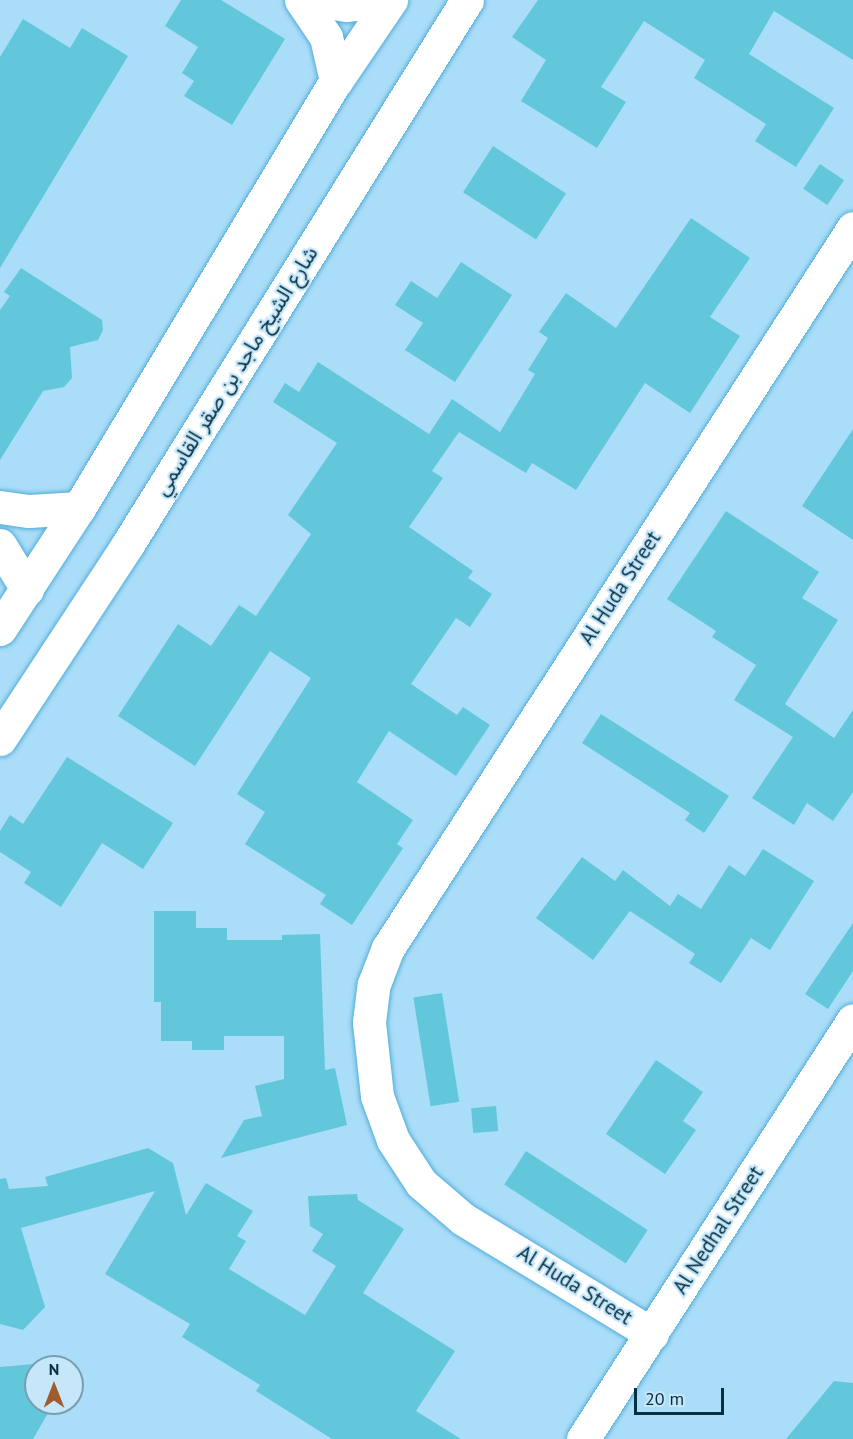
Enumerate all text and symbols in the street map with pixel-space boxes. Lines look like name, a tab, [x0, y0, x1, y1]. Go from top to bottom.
street label: شارع الشيخ ماجد بن صقر القاسمي	[149, 242, 323, 500]
street label: Al Huda Street	[574, 526, 666, 650]
street label: Al Nedhal Street	[667, 1161, 769, 1299]
street label: Al Huda Street	[513, 1240, 637, 1330]
north arrow	[24, 1355, 84, 1415]
text: N	[49, 1359, 59, 1379]
scale bar	[637, 1376, 727, 1414]
text: 20 m	[645, 1387, 684, 1410]

